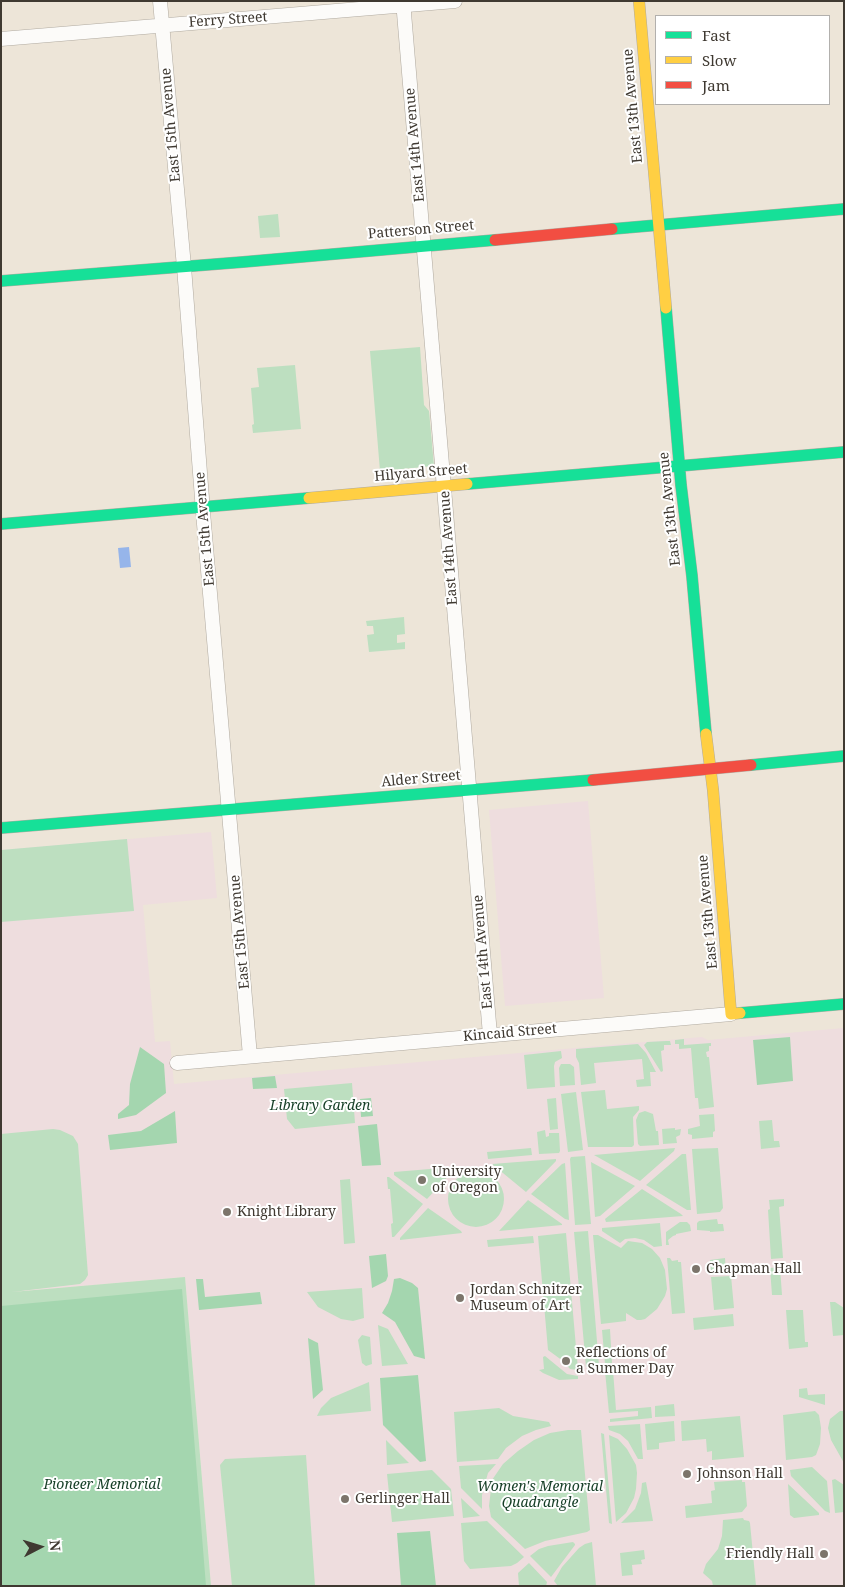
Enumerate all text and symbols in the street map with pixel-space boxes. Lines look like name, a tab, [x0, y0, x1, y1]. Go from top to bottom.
street label: Ferry Street	[188, 9, 268, 31]
legend	[655, 15, 830, 105]
text: Fast	[702, 25, 731, 45]
street label: East 13th Avenue	[620, 48, 646, 164]
text: Slow	[702, 50, 736, 70]
street label: East 15th Avenue	[158, 67, 184, 183]
text: Jam	[702, 75, 730, 95]
street label: East 14th Avenue	[402, 87, 428, 203]
street label: Patterson Street	[367, 217, 475, 243]
street label: East 13th Avenue	[656, 451, 684, 567]
street label: Hilyard Street	[374, 461, 468, 485]
street label: East 15th Avenue	[192, 471, 218, 587]
street label: East 14th Avenue	[437, 490, 461, 606]
street label: Alder Street	[381, 767, 461, 791]
street label: East 13th Avenue	[695, 854, 721, 970]
street label: East 15th Avenue	[227, 874, 253, 990]
street label: East 14th Avenue	[470, 894, 496, 1010]
street label: Kincaid Street	[463, 1021, 557, 1045]
park label: Library Garden	[270, 1098, 370, 1114]
place label: University of Oregon	[432, 1164, 501, 1196]
marker: University of Oregon	[416, 1174, 428, 1186]
place label: Knight Library	[237, 1204, 336, 1220]
marker: Knight Library	[221, 1206, 233, 1218]
place label: Chapman Hall	[706, 1261, 801, 1277]
marker: Chapman Hall	[690, 1263, 702, 1275]
place label: Jordan Schnitzer Museum of Art	[470, 1282, 582, 1314]
marker: Jordan Schnitzer Museum of Art	[454, 1292, 466, 1304]
place label: Reflections of a Summer Day	[576, 1345, 674, 1378]
marker: Reflections of a Summer Day	[560, 1355, 572, 1367]
place label: Johnson Hall	[697, 1466, 783, 1482]
marker: Johnson Hall	[681, 1468, 693, 1480]
park label: Pioneer Memorial	[43, 1477, 161, 1493]
park label: Women's Memorial Quadrangle	[477, 1479, 603, 1511]
place label: Gerlinger Hall	[355, 1491, 450, 1507]
marker: Gerlinger Hall	[339, 1493, 351, 1505]
north arrow	[15, 1522, 65, 1572]
text: N	[45, 1539, 65, 1552]
place label: Friendly Hall	[726, 1546, 814, 1562]
marker: Friendly Hall	[818, 1548, 830, 1560]

